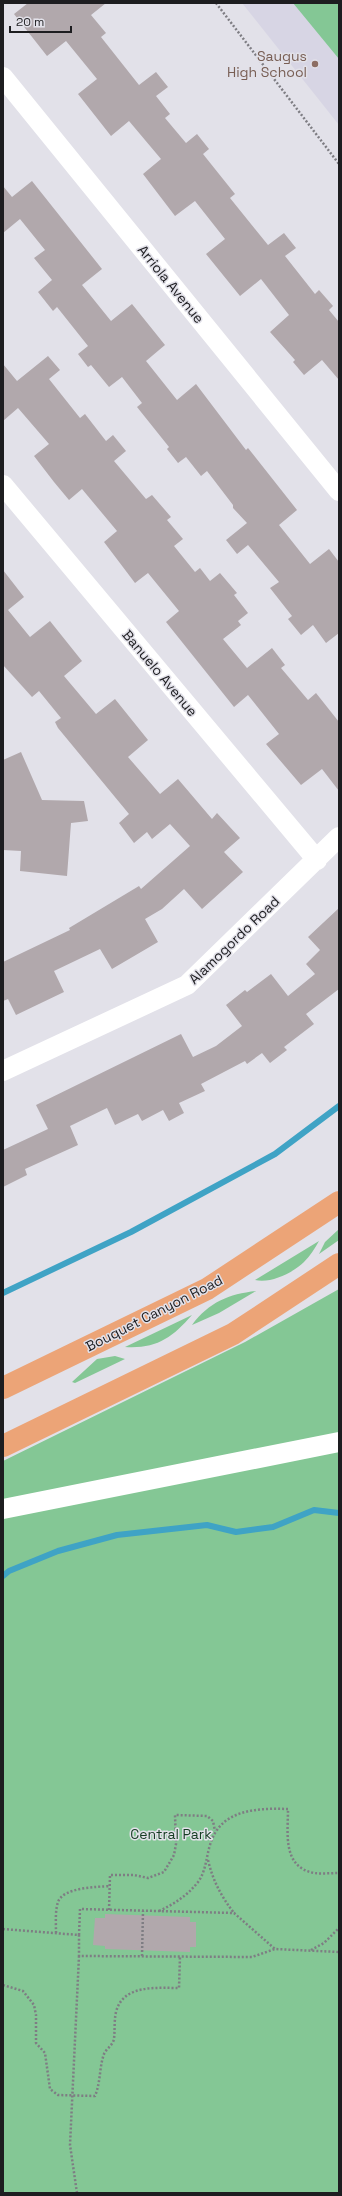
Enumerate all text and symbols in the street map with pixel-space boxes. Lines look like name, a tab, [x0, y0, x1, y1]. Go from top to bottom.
scale bar	[10, 8, 71, 34]
text: 20 m	[16, 14, 44, 30]
place label: Saugus High School	[227, 47, 307, 81]
marker: Saugus High School	[310, 59, 320, 69]
street label: Arriola Avenue	[134, 241, 208, 327]
street label: Banuelo Avenue	[119, 626, 201, 720]
street label: Alamogordo Road	[185, 892, 283, 988]
street label: Bouquet Canyon Road	[82, 1271, 226, 1355]
park label: Central Park	[130, 1825, 212, 1843]

